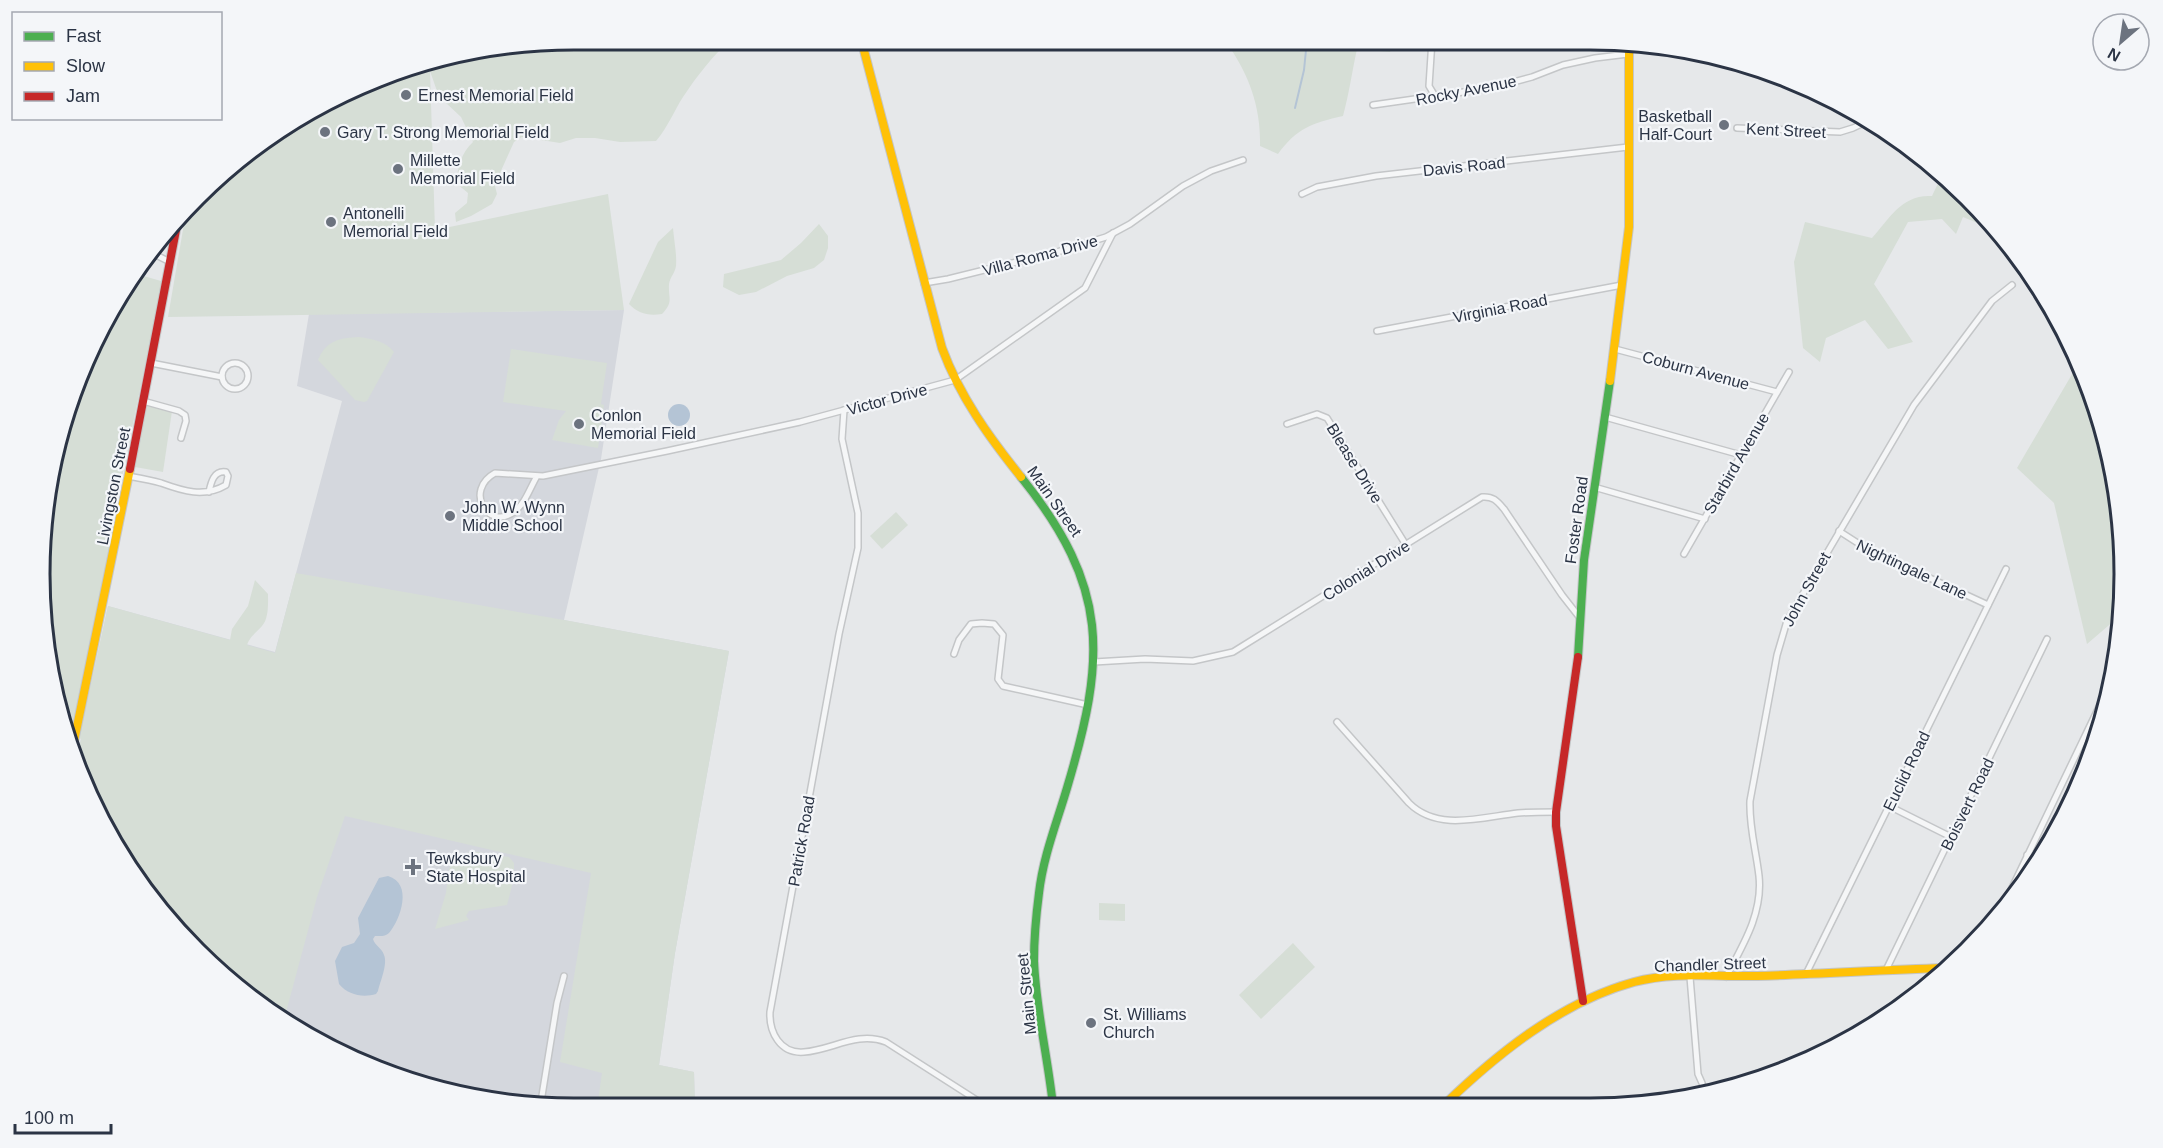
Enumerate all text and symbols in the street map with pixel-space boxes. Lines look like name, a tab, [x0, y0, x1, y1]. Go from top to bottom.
legend	[12, 12, 222, 120]
north arrow	[2091, 12, 2151, 72]
text: Fast	[66, 26, 101, 46]
text: N	[2105, 44, 2123, 65]
text: Slow	[66, 56, 106, 76]
street label: Rocky Avenue	[1414, 72, 1518, 109]
text: Jam	[66, 86, 100, 106]
place label: Ernest Memorial Field	[418, 87, 574, 104]
marker: Ernest Memorial Field	[399, 88, 413, 102]
place label: Basketball Half-Court	[1638, 108, 1713, 143]
marker: Basketball Half-Court	[1717, 118, 1731, 132]
street label: Kent Street	[1746, 120, 1827, 141]
place label: Gary T. Strong Memorial Field	[337, 124, 549, 141]
marker: Gary T. Strong Memorial Field	[318, 125, 332, 139]
place label: Millette Memorial Field	[410, 152, 515, 187]
street label: Davis Road	[1422, 154, 1506, 179]
marker: Millette Memorial Field	[391, 162, 405, 176]
place label: Antonelli Memorial Field	[343, 205, 448, 240]
marker: Antonelli Memorial Field	[324, 215, 338, 229]
street label: Villa Roma Drive	[981, 232, 1100, 279]
street label: Virginia Road	[1451, 291, 1549, 326]
street label: Coburn Avenue	[1641, 348, 1751, 393]
street label: Victor Drive	[845, 381, 929, 418]
place label: Conlon Memorial Field	[591, 407, 696, 442]
street label: Starbird Avenue	[1701, 410, 1772, 517]
marker: Conlon Memorial Field	[572, 417, 586, 431]
street label: Blease Drive	[1323, 420, 1386, 506]
street label: Livingston Street	[94, 425, 133, 546]
street label: Main Street	[1024, 463, 1085, 540]
street label: Foster Road	[1562, 475, 1591, 565]
place label: John W. Wynn Middle School	[462, 499, 565, 534]
marker: John W. Wynn Middle School	[443, 509, 457, 523]
street label: Nightingale Lane	[1854, 536, 1970, 603]
street label: Colonial Drive	[1320, 537, 1413, 604]
street label: John Street	[1779, 549, 1834, 629]
street label: Euclid Road	[1880, 729, 1933, 814]
street label: Boisvert Road	[1938, 755, 1997, 853]
street label: Patrick Road	[785, 795, 818, 888]
place label: Tewksbury State Hospital	[426, 850, 526, 885]
marker: Tewksbury State Hospital	[404, 858, 422, 876]
street label: Main Street	[1014, 952, 1039, 1036]
street label: Chandler Street	[1654, 954, 1767, 975]
place label: St. Williams Church	[1103, 1006, 1187, 1041]
marker: St. Williams Church	[1084, 1016, 1098, 1030]
scale bar	[15, 1097, 111, 1135]
text: 100 m	[24, 1108, 74, 1128]

